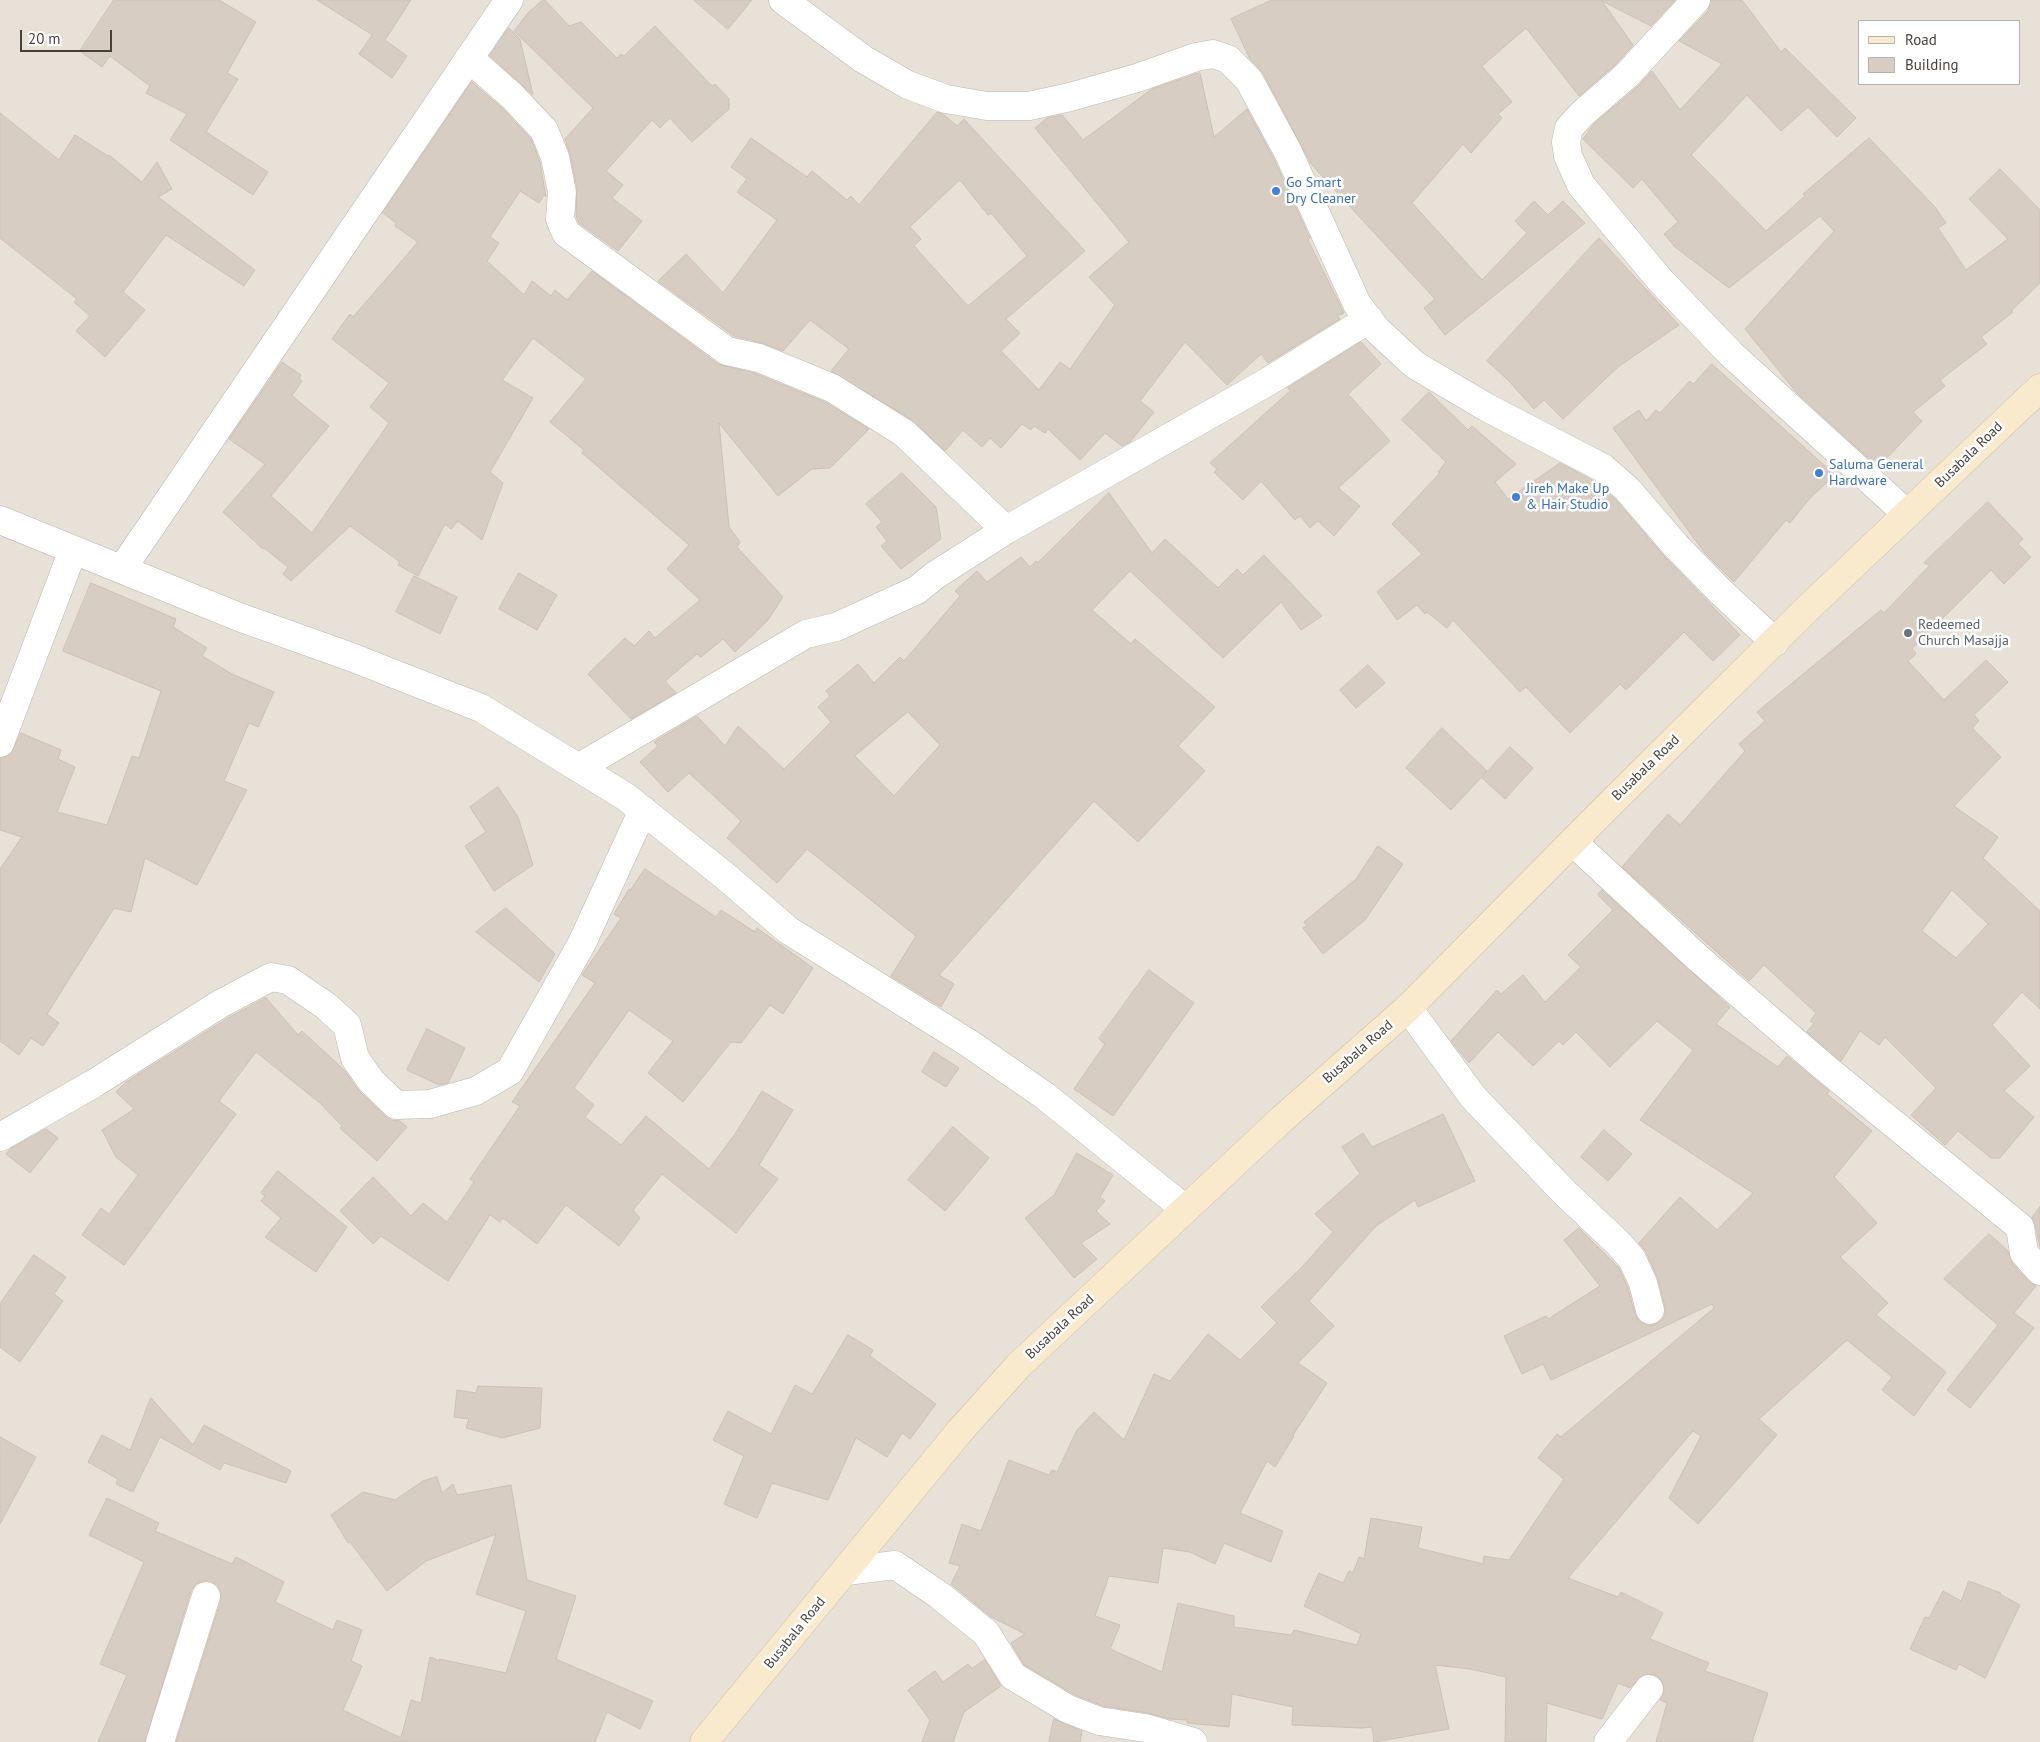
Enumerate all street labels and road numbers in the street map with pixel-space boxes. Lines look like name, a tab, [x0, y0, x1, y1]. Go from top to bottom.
street label: Busabala Road	[1932, 419, 2006, 491]
street label: Busabala Road	[1609, 732, 1683, 804]
street label: Busabala Road	[1319, 1017, 1397, 1087]
street label: Busabala Road	[1022, 1291, 1098, 1363]
street label: Busabala Road	[761, 1594, 829, 1672]

